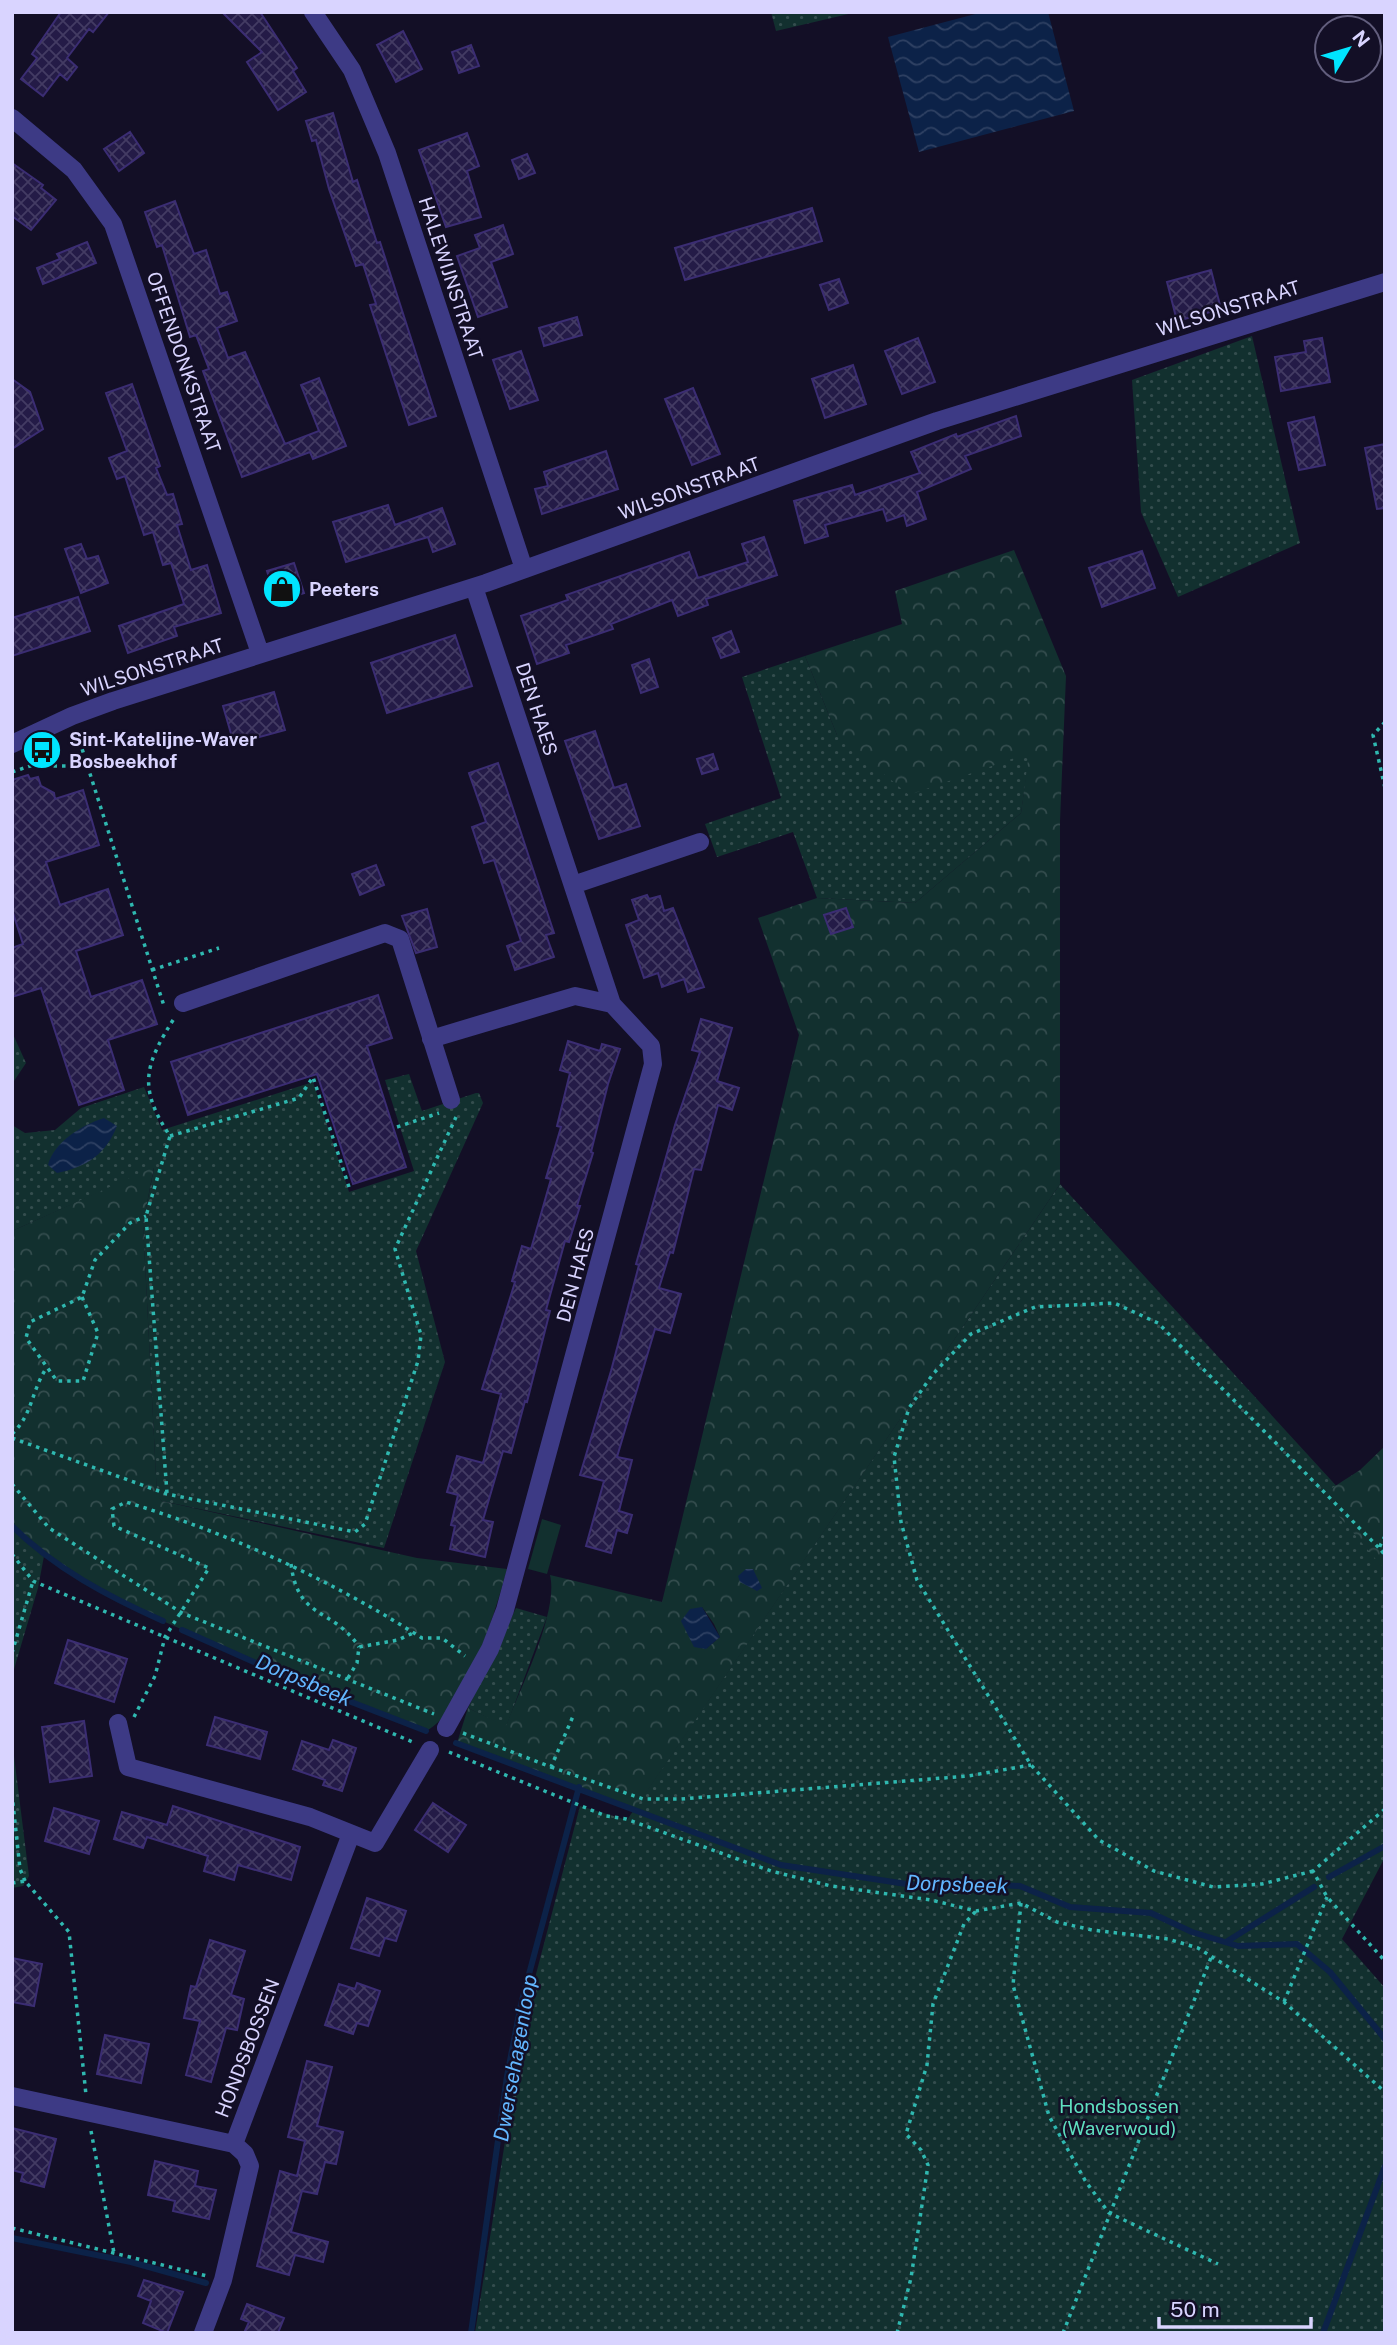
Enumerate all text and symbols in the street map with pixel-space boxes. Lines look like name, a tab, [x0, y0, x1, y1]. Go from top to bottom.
north arrow	[1313, 14, 1383, 84]
text: N	[1348, 26, 1375, 51]
street label: HALEWIJNSTRAAT	[414, 194, 488, 362]
street label: OFFENDONKSTRAAT	[143, 269, 225, 455]
street label: WILSONSTRAAT	[1154, 276, 1302, 340]
street label: WILSONSTRAAT	[615, 452, 763, 524]
shop icon: Peeters	[261, 568, 303, 610]
place label: Peeters	[309, 578, 379, 600]
street label: WILSONSTRAAT	[78, 634, 226, 700]
street label: DEN HAES	[512, 660, 562, 758]
place label: Sint-Katelijne-Waver Bosbeekhof	[69, 728, 257, 772]
bus stop icon: Sint-Katelijne-Waver Bosbeekhof	[21, 729, 63, 771]
street label: DEN HAES	[552, 1225, 598, 1325]
water label: Dorpsbeek	[252, 1649, 356, 1712]
water label: Dorpsbeek	[906, 1870, 1009, 1898]
water label: Dwersehagenloop	[488, 1972, 542, 2144]
street label: HONDSBOSSEN	[210, 1975, 284, 2121]
park label: Hondsbossen (Waverwoud)	[1059, 2095, 1179, 2139]
scale bar	[1159, 2286, 1311, 2330]
text: 50 m	[1170, 2297, 1220, 2322]

